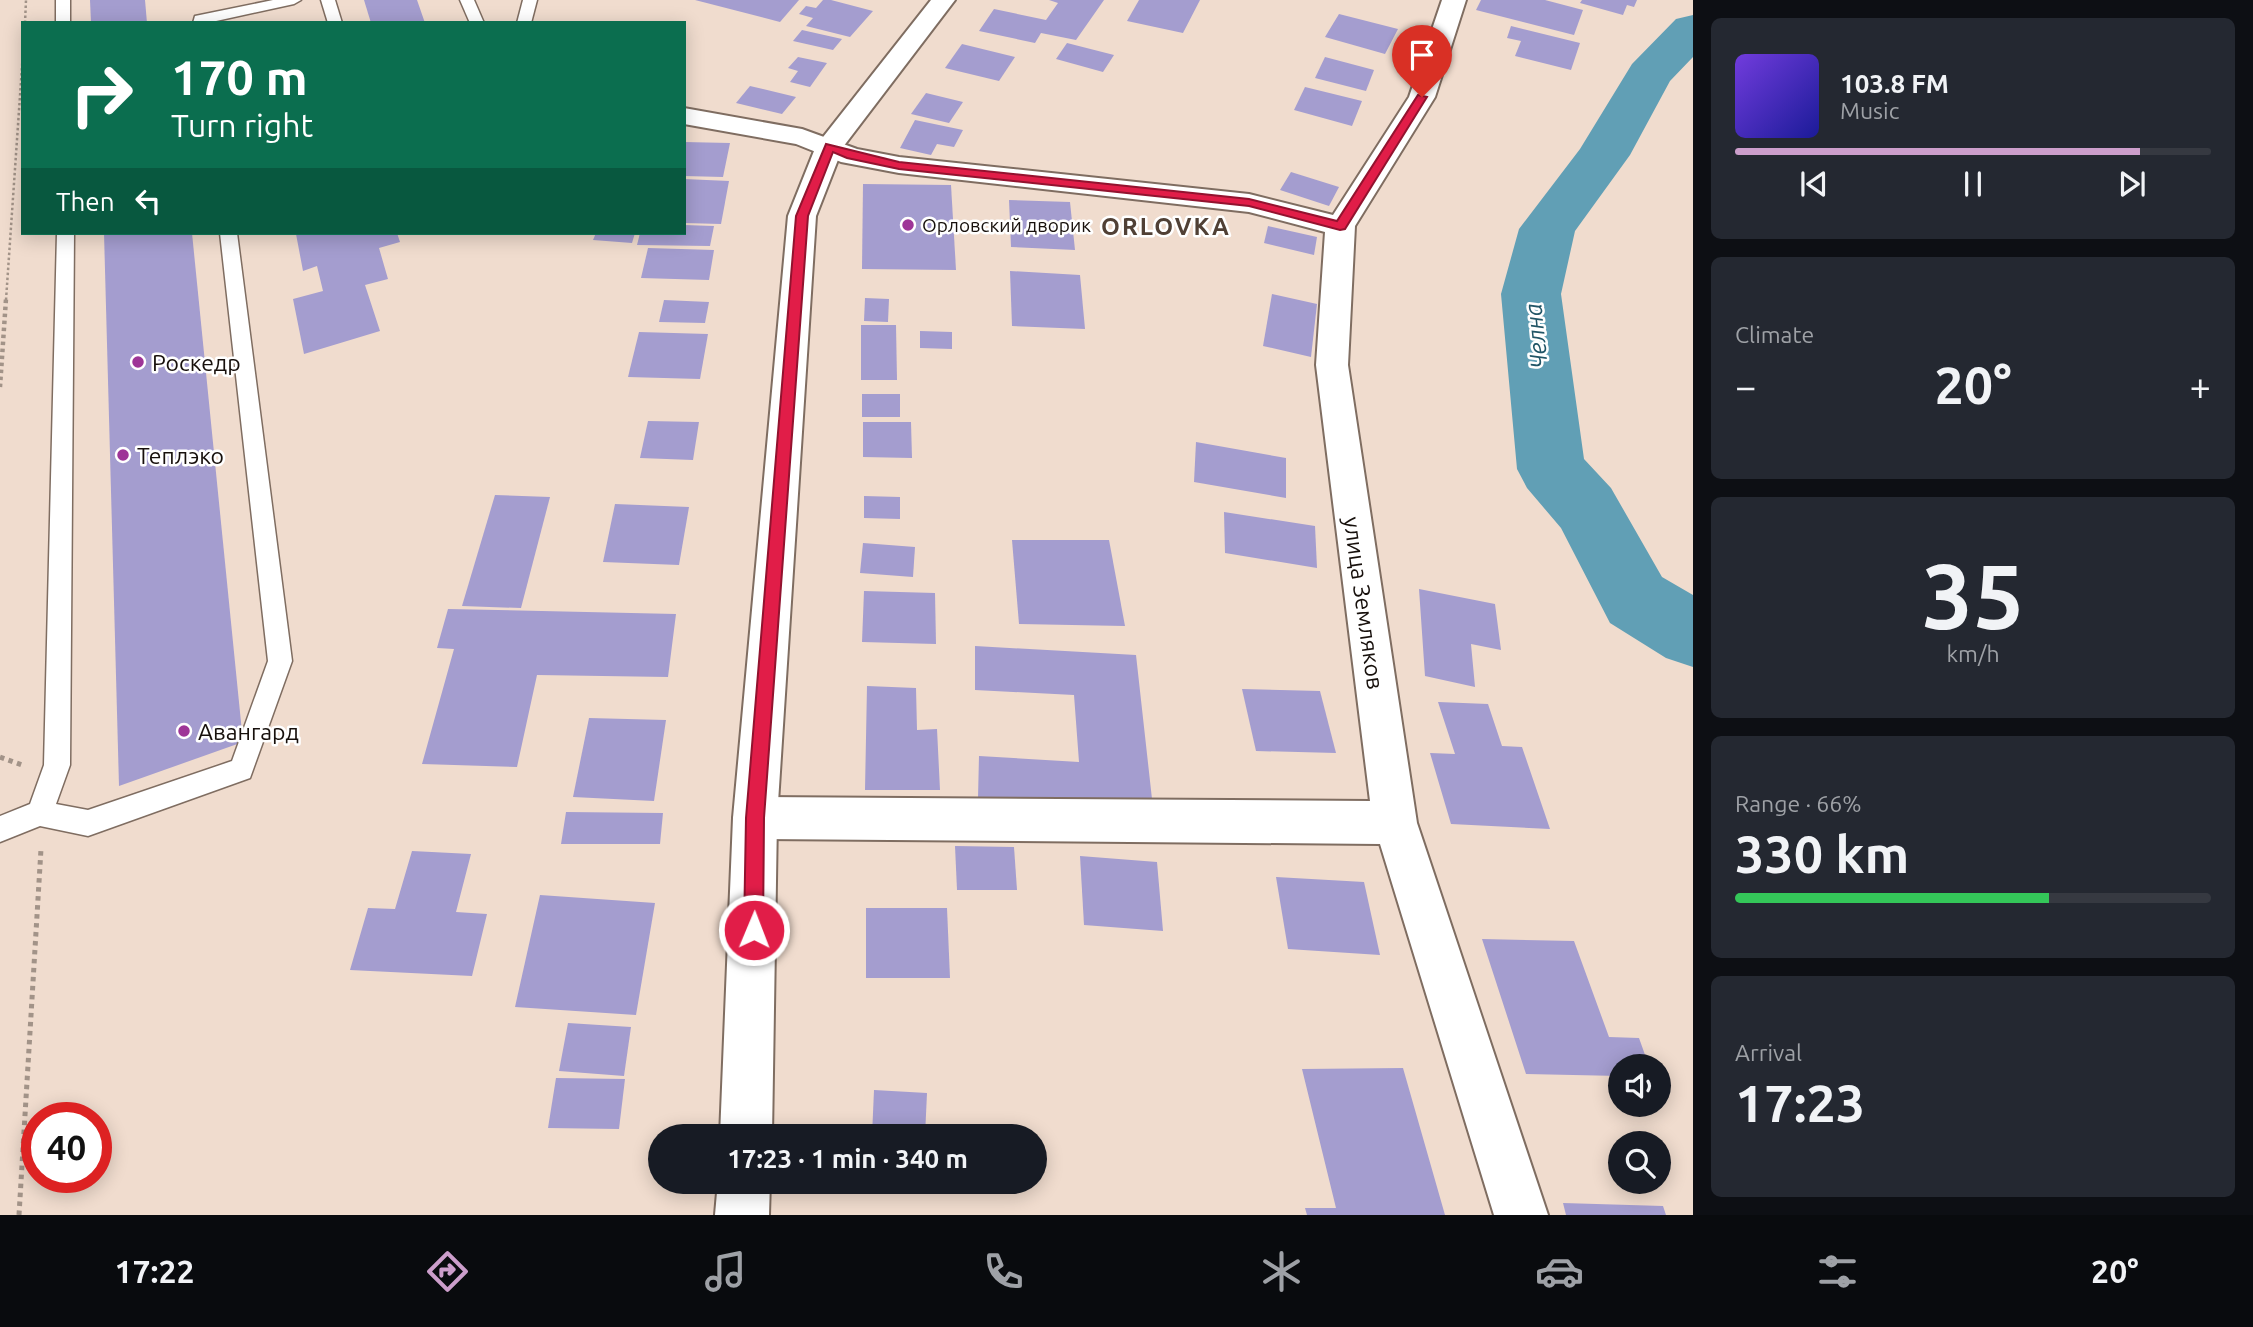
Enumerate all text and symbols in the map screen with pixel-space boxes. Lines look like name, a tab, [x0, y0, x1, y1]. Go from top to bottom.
pin	[1392, 25, 1452, 97]
icon: arrive	[1403, 36, 1441, 74]
icon: right	[56, 49, 147, 140]
text: 170 m	[171, 49, 308, 104]
text: 103.8 FM	[1840, 69, 1949, 98]
text: Music	[1840, 98, 1899, 123]
text: Turn right	[171, 107, 313, 143]
icon: previous	[1795, 165, 1833, 203]
icon: pause	[1954, 165, 1992, 203]
icon: next	[2113, 165, 2151, 203]
icon: left	[129, 182, 167, 220]
text: Then	[56, 187, 115, 216]
district label: ORLOVKA	[1101, 213, 1231, 240]
place label: Орловский дворик	[922, 214, 1091, 236]
marker: Орловский дворик	[900, 217, 916, 233]
water label: Челна	[1519, 302, 1553, 370]
text: Climate	[1735, 322, 1814, 347]
place label: Роскедр	[152, 350, 241, 375]
marker: Роскедр	[130, 354, 146, 370]
text: 20°	[1934, 356, 2012, 414]
text: −	[1735, 365, 1756, 407]
text: +	[2190, 365, 2211, 407]
place label: Теплэко	[137, 443, 224, 468]
marker: Теплэко	[115, 447, 131, 463]
street label: улица Земляков	[1340, 515, 1388, 691]
text: 35	[1922, 544, 2024, 646]
text: km/h	[1946, 641, 2000, 666]
place label: Авангард	[198, 719, 299, 744]
marker: Авангард	[176, 723, 192, 739]
text: Range · 66%	[1735, 791, 1862, 816]
text: 330 km	[1735, 825, 1909, 883]
position arrow	[717, 893, 791, 967]
text: Arrival	[1735, 1040, 1802, 1065]
map controls	[1608, 1054, 1671, 1194]
button: sound	[1608, 1054, 1671, 1117]
text: 17:23	[1735, 1074, 1865, 1132]
speed limit sign: 40	[21, 1102, 112, 1193]
button: search	[1608, 1131, 1671, 1194]
text: 17:23 · 1 min · 340 m	[727, 1144, 968, 1173]
icon: directions	[423, 1247, 472, 1296]
icon: music	[701, 1247, 750, 1296]
icon: phone	[979, 1247, 1028, 1296]
icon: climate	[1257, 1247, 1306, 1296]
icon: car	[1535, 1247, 1584, 1296]
icon: filters	[1813, 1247, 1862, 1296]
text: 17:22	[114, 1253, 195, 1289]
text: 20°	[2091, 1253, 2139, 1289]

